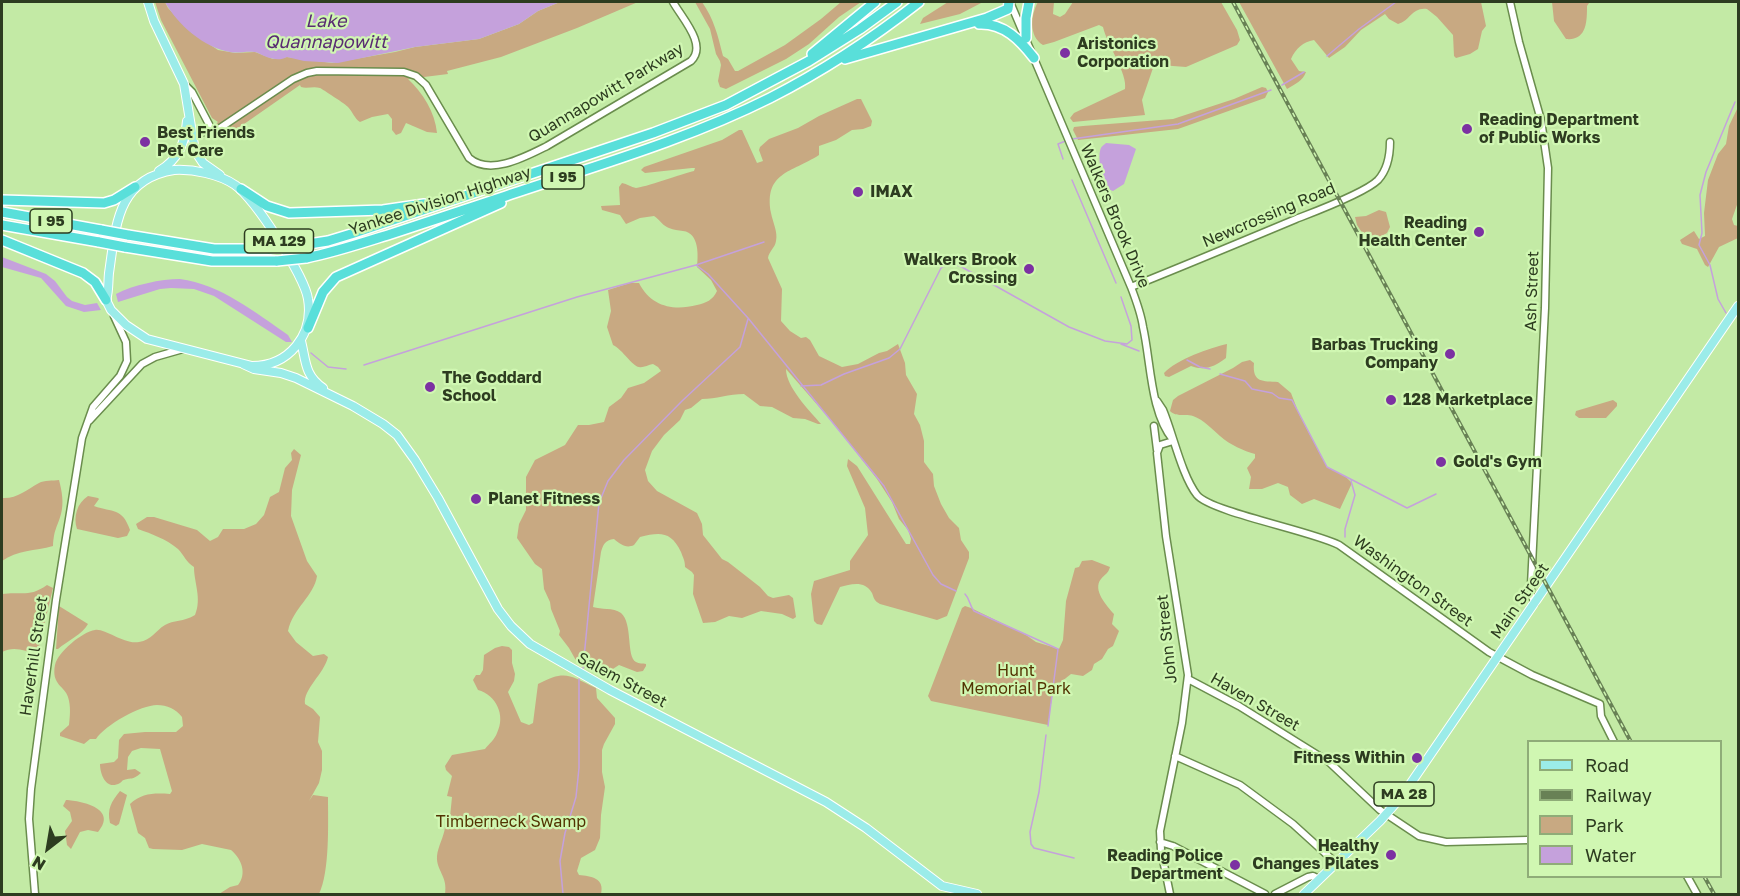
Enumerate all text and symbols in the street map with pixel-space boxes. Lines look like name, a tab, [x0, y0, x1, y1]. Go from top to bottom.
water label: Lake Quannapowitt	[265, 10, 387, 52]
place label: Aristonics Corporation	[1077, 34, 1169, 72]
street label: Quannapowitt Parkway	[525, 39, 687, 147]
marker: Aristonics Corporation	[1058, 46, 1072, 60]
place label: Reading Department of Public Works	[1479, 110, 1639, 148]
marker: Reading Department of Public Works	[1460, 122, 1474, 136]
place label: Best Friends Pet Care	[157, 123, 255, 161]
marker: Best Friends Pet Care	[138, 135, 152, 149]
street label: Walkers Brook Drive	[1076, 141, 1154, 291]
street label: Yankee Division Highway	[347, 162, 533, 240]
road number: I 95	[542, 165, 584, 189]
street label: Newcrossing Road	[1200, 178, 1338, 252]
place label: IMAX	[870, 182, 913, 202]
marker: IMAX	[851, 185, 865, 199]
road number: I 95	[30, 209, 72, 233]
place label: Reading Health Center	[1358, 213, 1467, 251]
marker: Reading Health Center	[1472, 225, 1486, 239]
road number: MA 129	[244, 229, 314, 253]
place label: Walkers Brook Crossing	[904, 250, 1017, 288]
street label: Ash Street	[1521, 251, 1543, 331]
marker: Walkers Brook Crossing	[1022, 262, 1036, 276]
place label: Barbas Trucking Company	[1311, 335, 1438, 373]
marker: Barbas Trucking Company	[1443, 347, 1457, 361]
place label: The Goddard School	[442, 368, 542, 406]
marker: The Goddard School	[423, 380, 437, 394]
place label: 128 Marketplace	[1403, 390, 1533, 410]
marker: 128 Marketplace	[1384, 393, 1398, 407]
place label: Gold's Gym	[1453, 452, 1542, 472]
marker: Gold's Gym	[1434, 455, 1448, 469]
place label: Planet Fitness	[488, 489, 600, 509]
marker: Planet Fitness	[469, 492, 483, 506]
street label: Washington Street	[1349, 531, 1477, 631]
street label: Main Street	[1487, 559, 1553, 643]
street label: John Street	[1153, 593, 1181, 685]
street label: Haverhill Street	[16, 595, 52, 717]
street label: Salem Street	[574, 648, 670, 712]
park label: Hunt Memorial Park	[961, 661, 1071, 699]
street label: Haven Street	[1207, 669, 1303, 735]
legend	[1527, 740, 1722, 878]
place label: Fitness Within	[1293, 748, 1405, 768]
marker: Fitness Within	[1410, 751, 1424, 765]
text: Road	[1585, 754, 1629, 776]
road number: MA 28	[1374, 782, 1434, 806]
text: Railway	[1585, 784, 1652, 806]
park label: Timberneck Swamp	[436, 812, 586, 832]
text: Park	[1585, 814, 1624, 836]
north arrow	[18, 818, 78, 878]
place label: Healthy Changes Pilates	[1252, 836, 1379, 874]
text: Water	[1585, 844, 1636, 866]
place label: Reading Police Department	[1107, 846, 1223, 884]
marker: Healthy Changes Pilates	[1384, 848, 1398, 862]
text: N	[28, 852, 49, 875]
marker: Reading Police Department	[1228, 858, 1242, 872]

